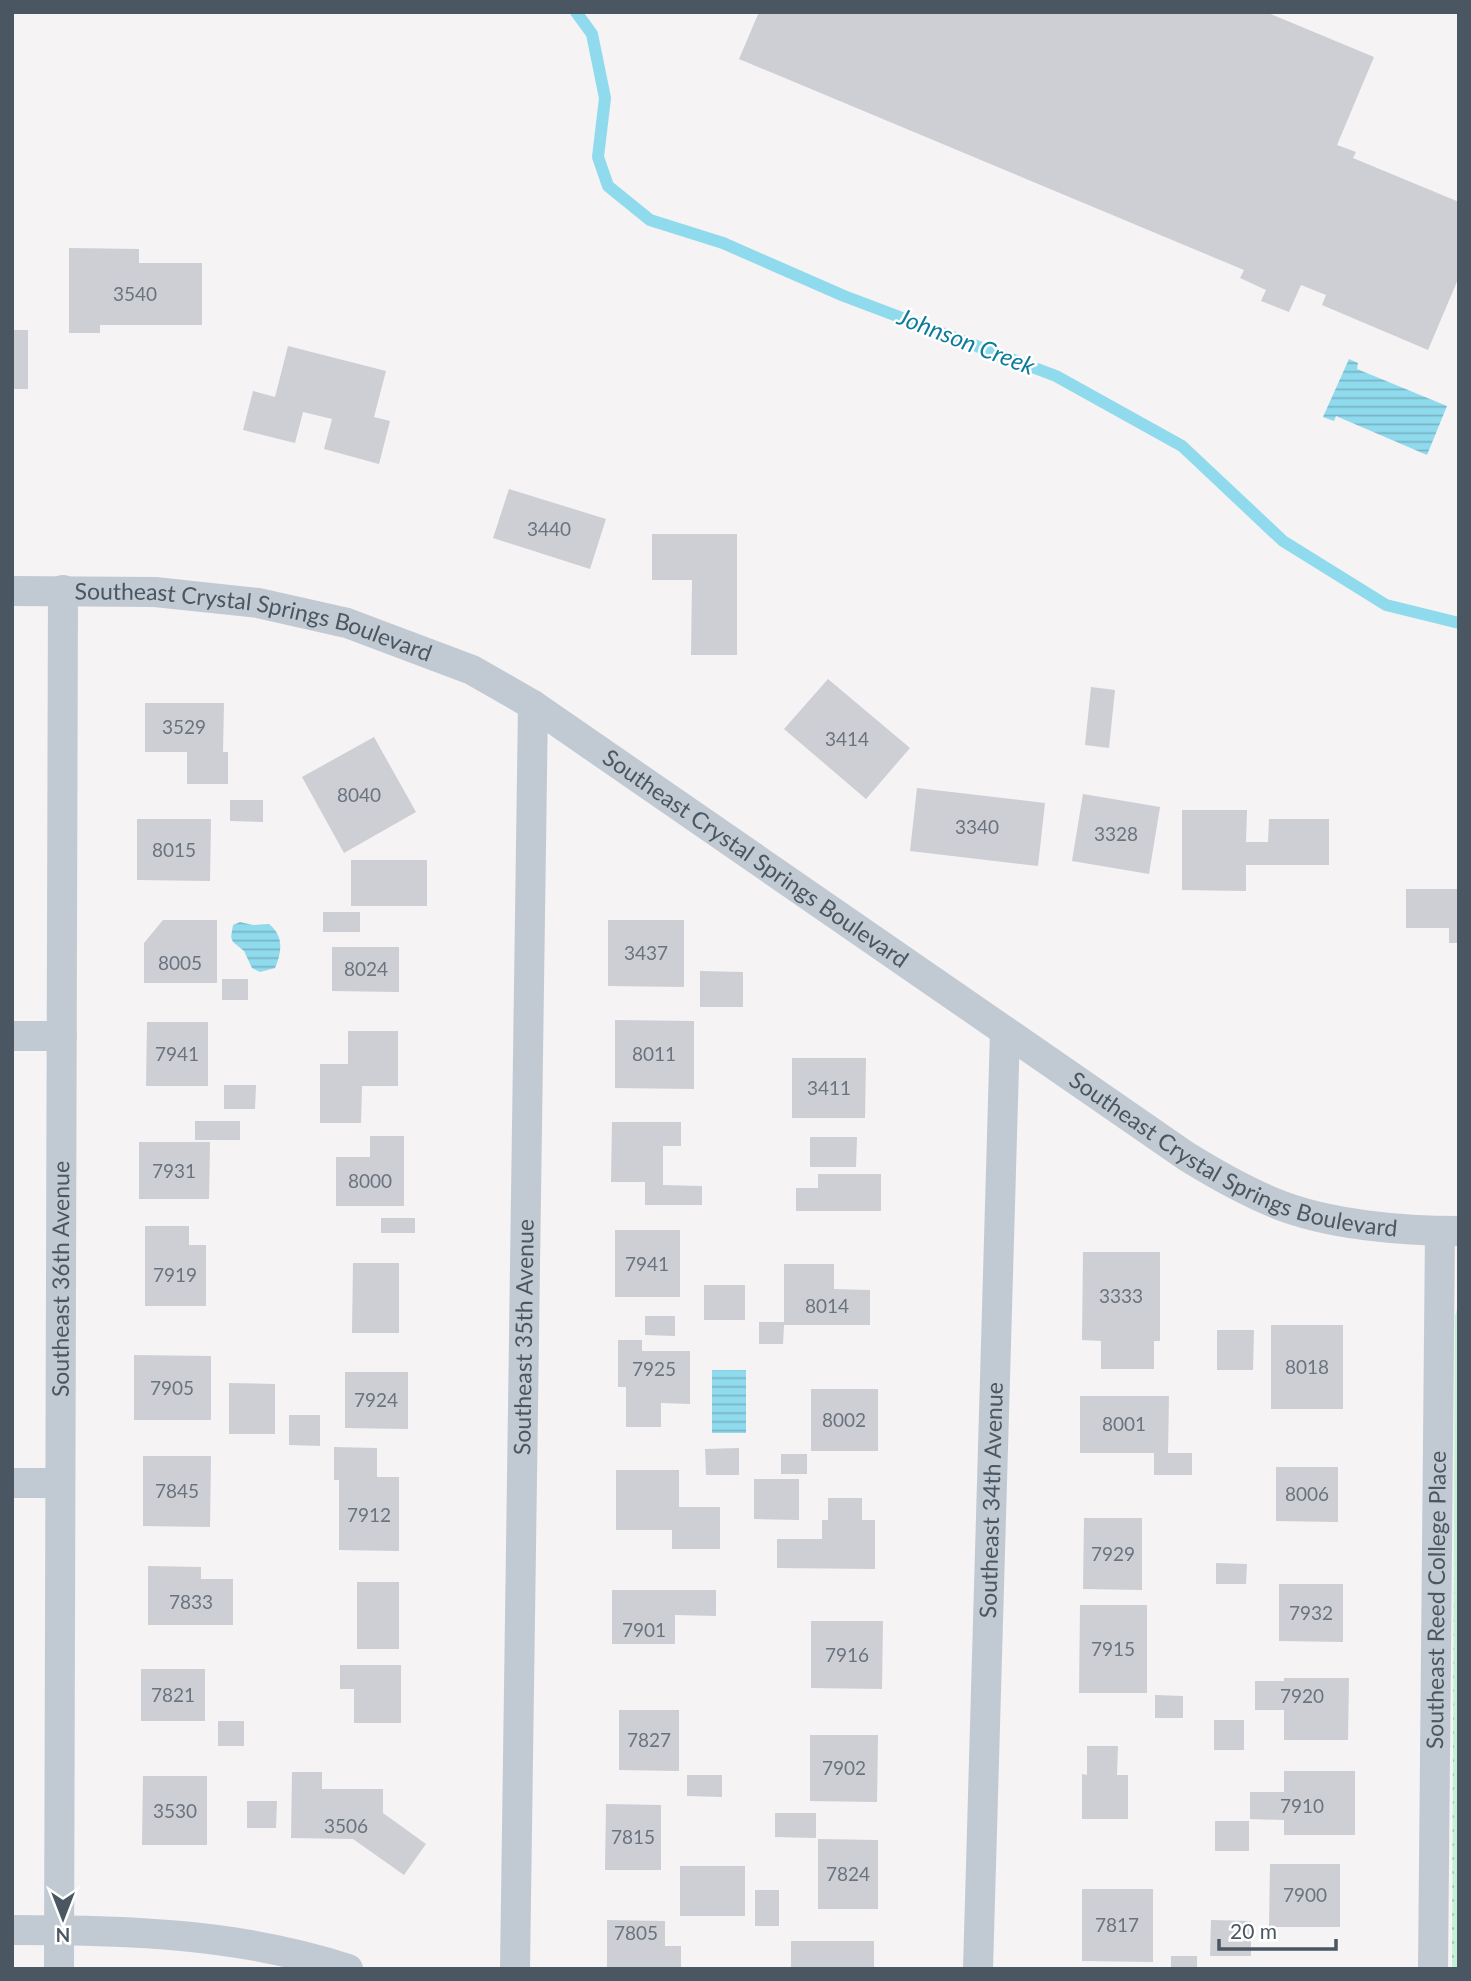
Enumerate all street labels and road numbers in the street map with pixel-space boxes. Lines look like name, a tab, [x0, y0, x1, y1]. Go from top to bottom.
street label: Southeast Crystal Springs Boulevard	[74, 576, 436, 667]
street label: Southeast Crystal Springs Boulevard	[598, 743, 914, 973]
street label: Southeast Crystal Springs Boulevard	[1064, 1065, 1399, 1242]
street label: Southeast 36th Avenue	[46, 1161, 74, 1397]
street label: Southeast 35th Avenue	[507, 1219, 539, 1455]
street label: Southeast 34th Avenue	[973, 1382, 1008, 1619]
street label: Southeast Reed College Place	[1420, 1451, 1451, 1749]

